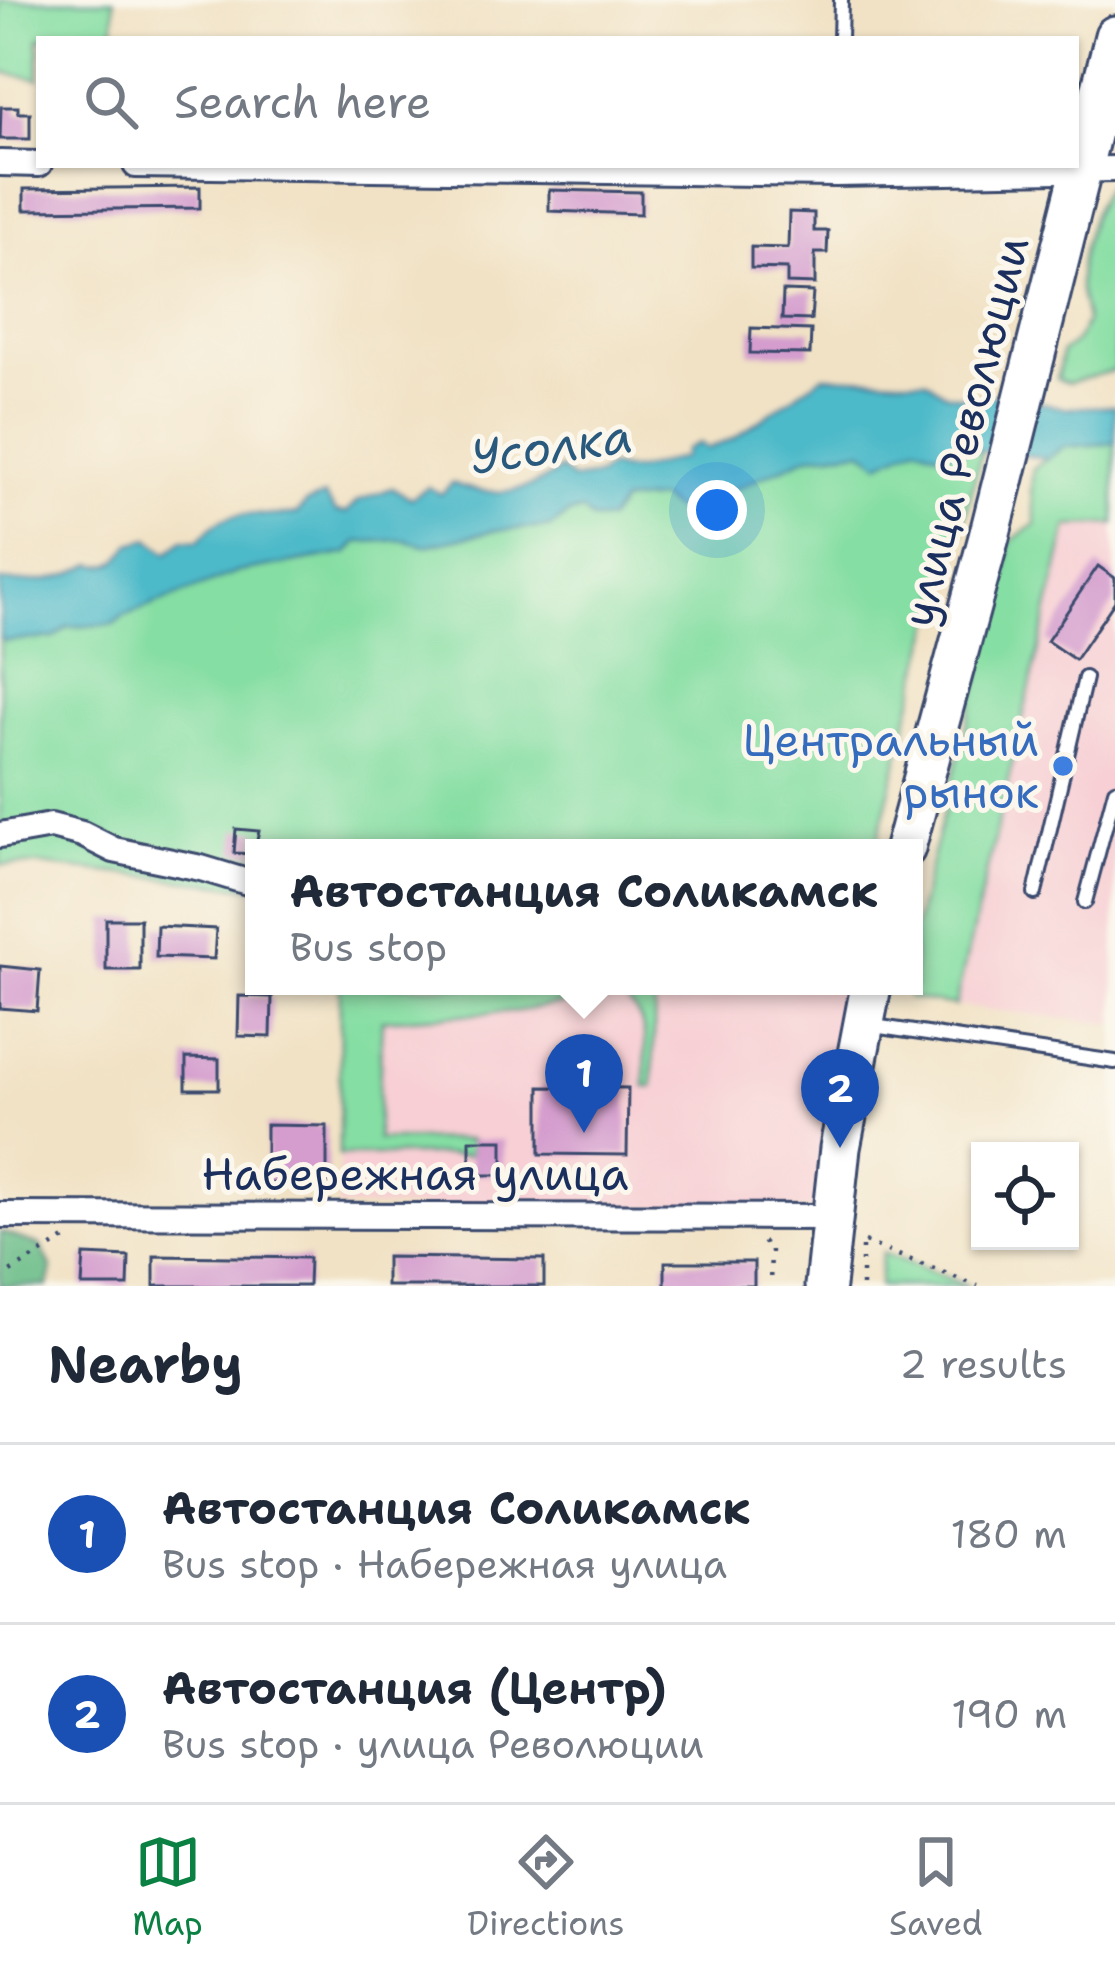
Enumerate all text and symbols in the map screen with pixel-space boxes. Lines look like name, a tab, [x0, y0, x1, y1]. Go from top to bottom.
search box	[36, 36, 1079, 168]
icon: search	[78, 69, 144, 135]
text: Search here	[174, 72, 431, 132]
street label: улица Революции	[887, 229, 1043, 633]
water label: Усолка	[466, 403, 636, 489]
your location	[687, 480, 747, 540]
place label: Центральный рынок	[743, 710, 1039, 822]
marker: Центральный рынок	[1050, 753, 1076, 779]
popup	[245, 839, 923, 995]
text: Автостанция Соликамск	[290, 861, 878, 921]
text: Bus stop	[290, 921, 447, 973]
pin: 1	[545, 1034, 623, 1133]
pin: 2	[801, 1049, 879, 1148]
map controls	[971, 1142, 1079, 1250]
button: locate	[971, 1142, 1079, 1250]
street label: Набережная улица	[202, 1144, 628, 1204]
text: Nearby	[48, 1330, 243, 1398]
text: 2 results	[900, 1338, 1067, 1390]
text: Автостанция Соликамск	[162, 1478, 751, 1538]
text: 1	[78, 1508, 96, 1560]
text: 180 m	[951, 1508, 1067, 1560]
text: Bus stop · Набережная улица	[162, 1538, 727, 1590]
text: Автостанция (Центр)	[162, 1658, 667, 1718]
text: 2	[73, 1688, 101, 1740]
text: 190 m	[951, 1688, 1067, 1740]
text: Bus stop · улица Революции	[162, 1718, 704, 1770]
tab: Map	[132, 1829, 203, 1946]
tab: Directions	[467, 1829, 625, 1946]
tab: Saved	[889, 1829, 983, 1946]

